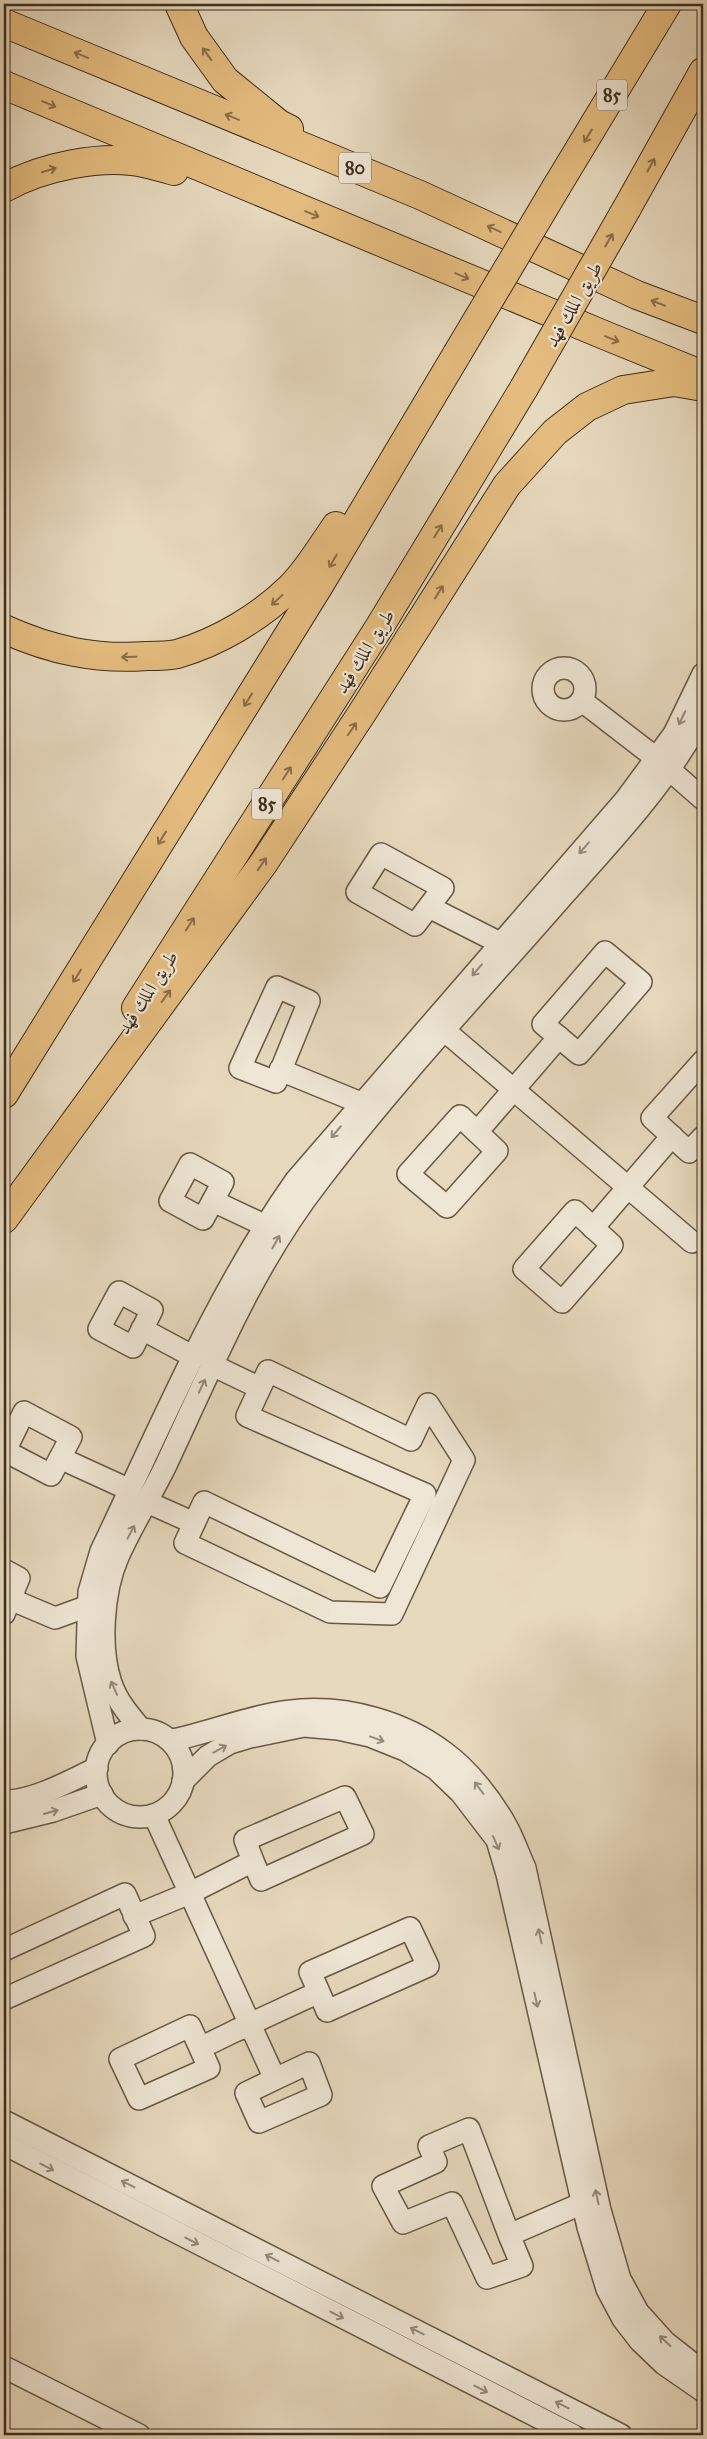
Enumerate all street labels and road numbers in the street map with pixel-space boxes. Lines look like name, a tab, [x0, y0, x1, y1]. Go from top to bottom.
road number: 85	[597, 80, 627, 110]
road number: 80	[339, 152, 371, 184]
street label: طريق الملك فهد	[540, 257, 608, 352]
street label: طريق الملك فهد	[330, 605, 400, 698]
road number: 85	[252, 789, 282, 820]
street label: طريق الملك فهد	[112, 946, 184, 1039]

